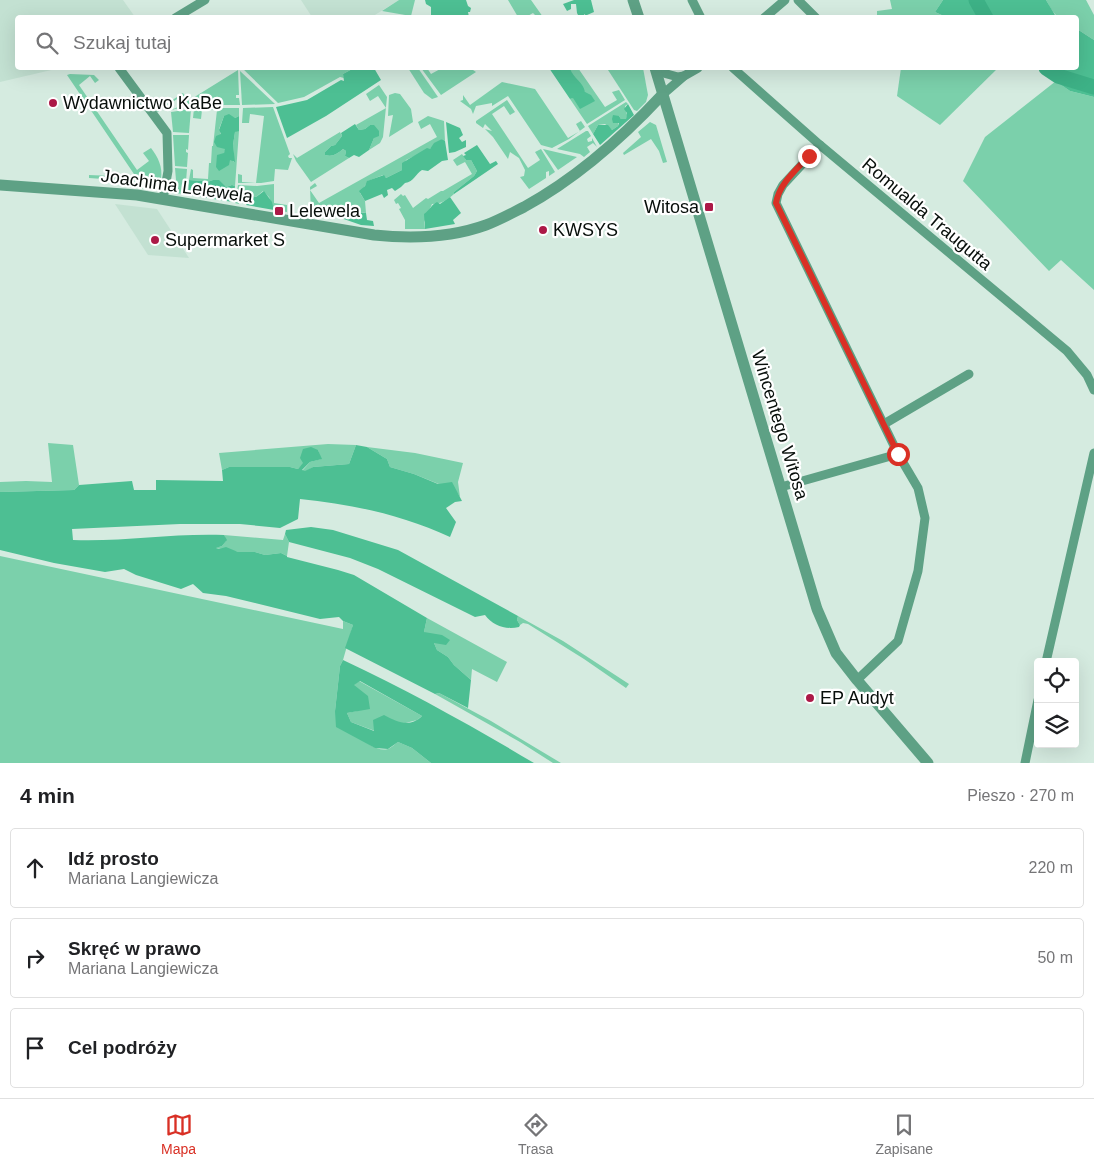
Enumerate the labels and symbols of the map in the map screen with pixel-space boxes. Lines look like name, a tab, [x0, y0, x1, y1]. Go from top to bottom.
place label: Wydawnictwo KaBe	[63, 93, 222, 113]
marker: Wydawnictwo KaBe	[47, 97, 59, 109]
route end	[798, 145, 821, 168]
street label: Romualda Traugutta	[858, 154, 997, 275]
street label: Joachima Lelewela	[100, 165, 255, 207]
place label: Witosa	[644, 197, 700, 217]
place label: Lelewela	[289, 201, 361, 221]
marker: Witosa	[703, 201, 715, 213]
marker: Lelewela	[273, 205, 285, 217]
place label: KWSYS	[553, 220, 618, 240]
marker: KWSYS	[537, 224, 549, 236]
place label: Supermarket S	[165, 230, 285, 250]
marker: Supermarket S	[149, 234, 161, 246]
street label: Wincentego Witosa	[748, 348, 813, 503]
route start	[887, 443, 910, 466]
place label: EP Audyt	[820, 688, 894, 708]
marker: EP Audyt	[804, 692, 816, 704]

